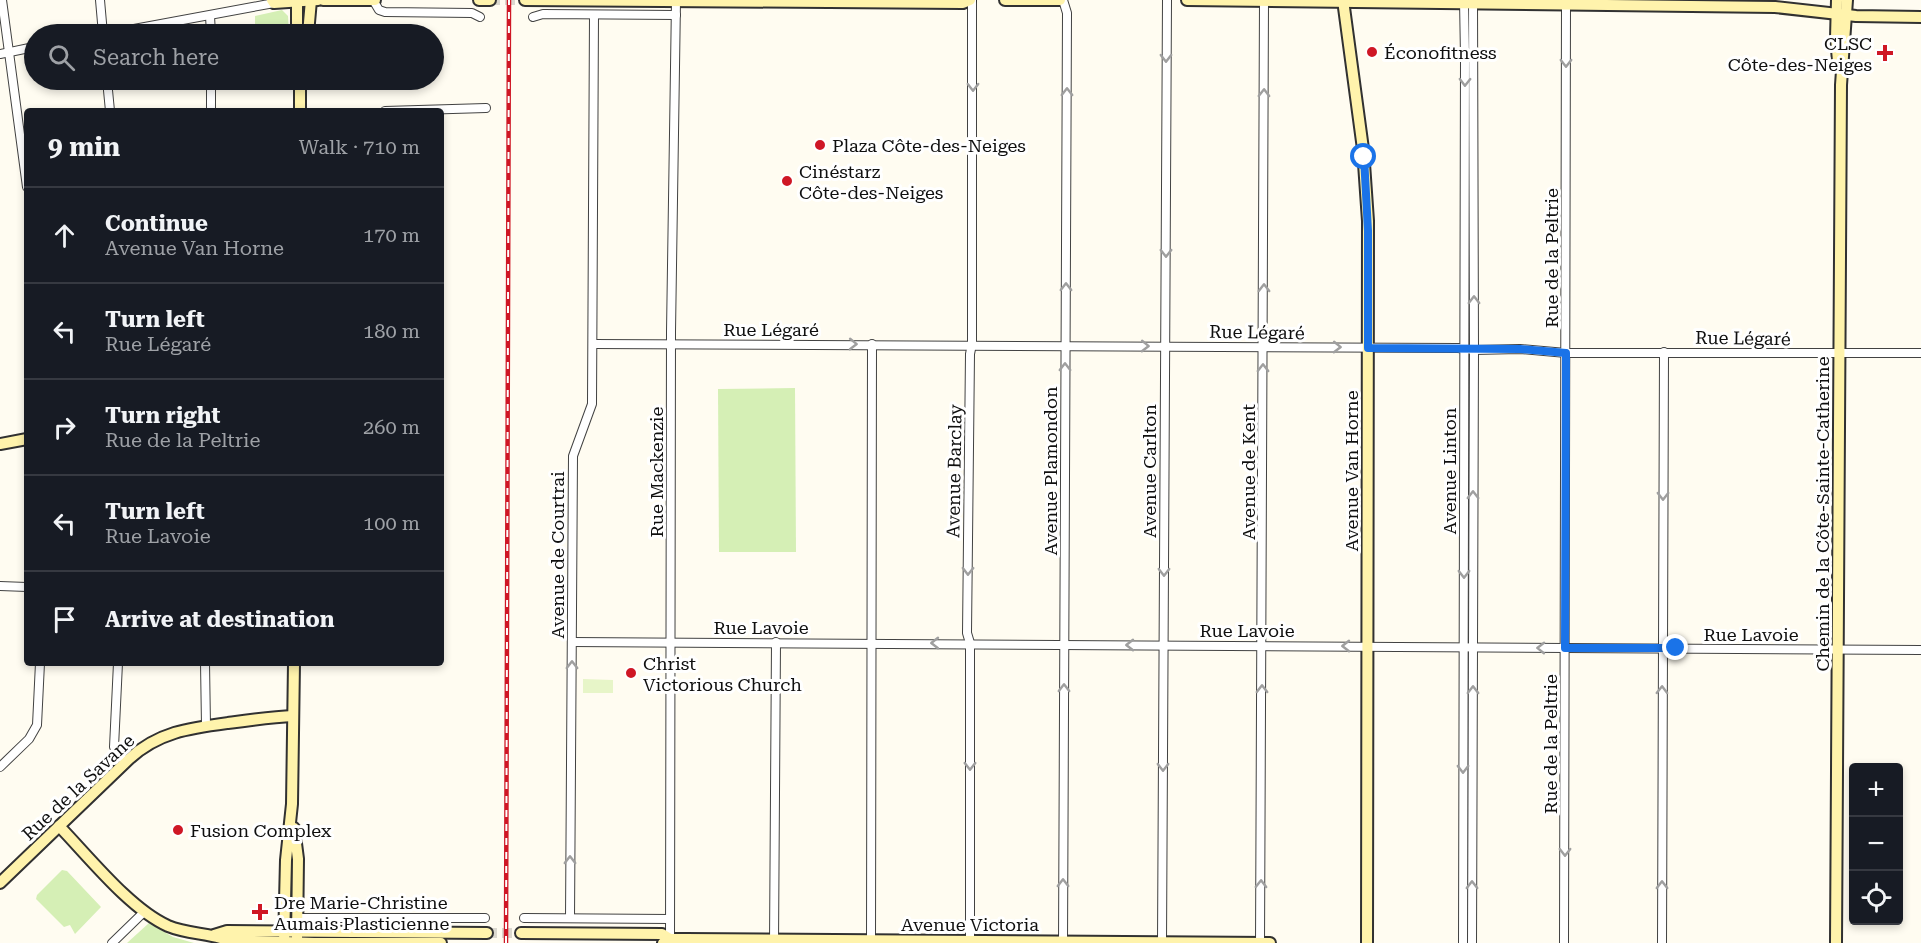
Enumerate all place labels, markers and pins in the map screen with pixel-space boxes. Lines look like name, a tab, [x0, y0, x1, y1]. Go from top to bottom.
place label: CLSC Côte-des-Neiges	[1728, 33, 1872, 75]
place label: Éconofitness	[1384, 42, 1497, 63]
marker: CLSC Côte-des-Neiges	[1876, 44, 1894, 62]
marker: Éconofitness	[1365, 45, 1379, 59]
place label: Plaza Côte-des-Neiges	[832, 135, 1026, 156]
marker: Plaza Côte-des-Neiges	[813, 138, 827, 152]
place label: Cinéstarz Côte-des-Neiges	[799, 161, 943, 203]
marker: Cinéstarz Côte-des-Neiges	[780, 174, 794, 188]
place label: Christ Victorious Church	[643, 653, 802, 695]
marker: Christ Victorious Church	[624, 666, 638, 680]
place label: Fusion Complex	[190, 820, 332, 841]
marker: Fusion Complex	[171, 823, 185, 837]
place label: Dre Marie-Christine Aumais Plasticienne	[274, 892, 449, 934]
marker: Dre Marie-Christine Aumais Plasticienne	[251, 903, 269, 921]

